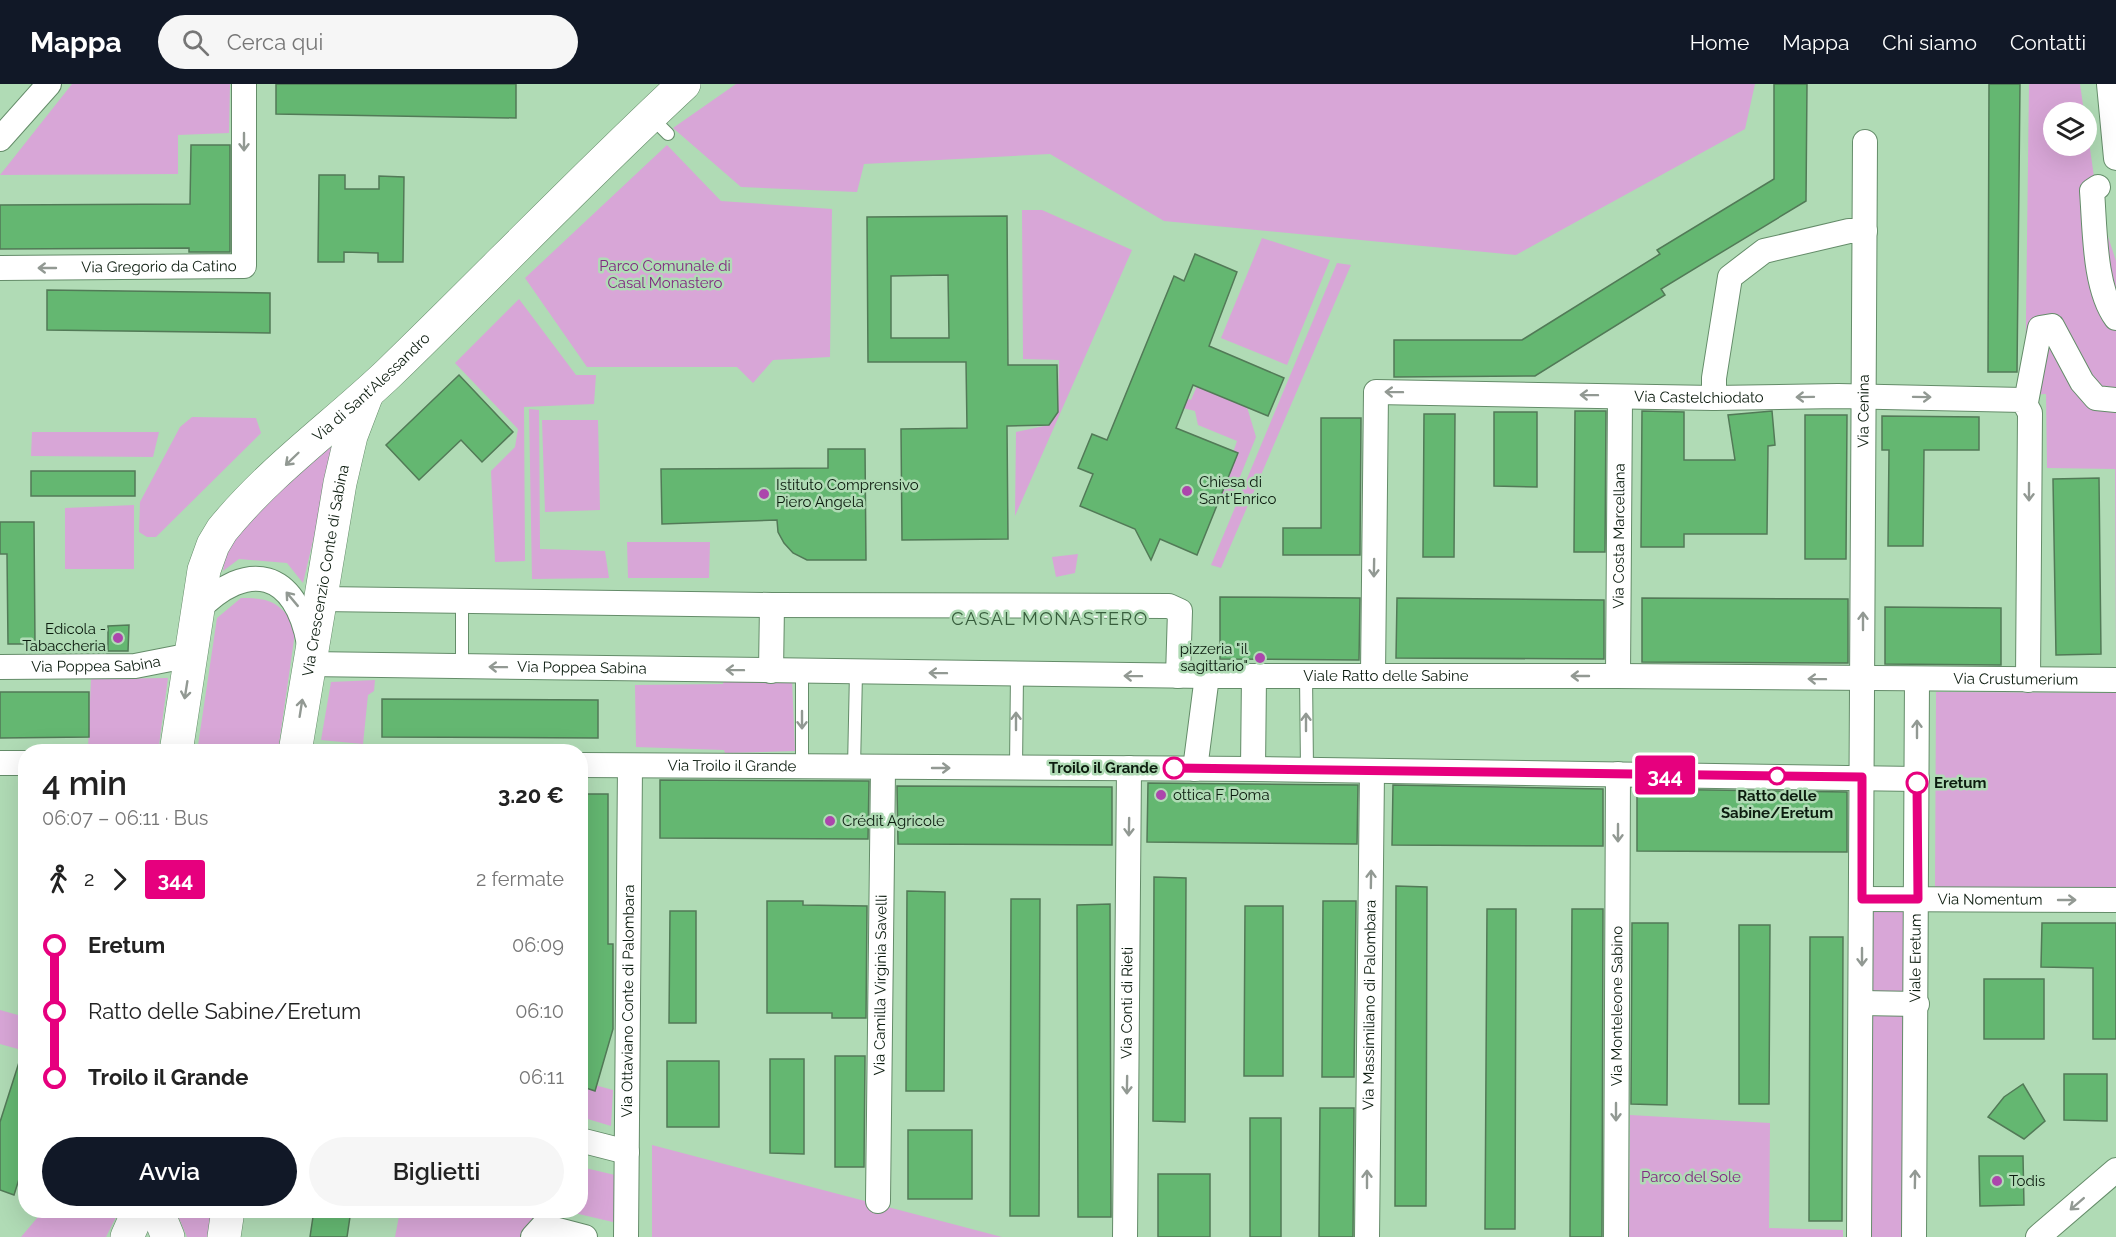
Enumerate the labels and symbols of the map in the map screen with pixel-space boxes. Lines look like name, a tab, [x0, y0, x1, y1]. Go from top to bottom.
one-way arrow	[238, 132, 250, 152]
street label: Via Gregorio da Catino	[81, 257, 237, 276]
park label: Parco Comunale di Casal Monastero	[599, 257, 731, 292]
one-way arrow	[37, 262, 57, 274]
street label: Via di Sant'Alessandro	[309, 329, 434, 445]
street label: Via Cenina	[1854, 374, 1873, 448]
one-way arrow	[1385, 386, 1405, 398]
street label: Via Castelchiodato	[1634, 388, 1764, 407]
one-way arrow	[1580, 390, 1600, 401]
one-way arrow	[1796, 391, 1816, 402]
one-way arrow	[1912, 391, 1932, 403]
one-way arrow	[285, 451, 300, 466]
street label: Via Crescenzio Conte di Sabina	[299, 463, 353, 678]
street label: Via Costa Marcellana	[1609, 463, 1629, 609]
place label: Chiesa di Sant'Enrico	[1199, 473, 1276, 508]
place label: Istituto Comprensivo Piero Angela	[776, 476, 919, 511]
one-way arrow	[2023, 481, 2035, 501]
marker: Chiesa di Sant'Enrico	[1180, 484, 1194, 498]
marker: Istituto Comprensivo Piero Angela	[757, 487, 771, 501]
one-way arrow	[1368, 558, 1380, 578]
one-way arrow	[285, 591, 298, 607]
district label: CASAL MONASTERO	[951, 608, 1149, 629]
one-way arrow	[1857, 612, 1869, 632]
place label: Edicola - Tabaccheria	[22, 620, 106, 655]
marker: Edicola - Tabaccheria	[111, 631, 125, 645]
place label: pizzeria "il sagittario"	[1180, 640, 1249, 675]
marker: pizzeria "il sagittario"	[1253, 651, 1267, 665]
street label: Via Poppea Sabina	[31, 652, 162, 676]
street label: Via Poppea Sabina	[517, 658, 647, 678]
one-way arrow	[488, 662, 508, 673]
one-way arrow	[725, 664, 745, 676]
one-way arrow	[928, 667, 948, 679]
street label: Viale Ratto delle Sabine	[1303, 667, 1469, 685]
one-way arrow	[1123, 670, 1143, 681]
one-way arrow	[1570, 670, 1590, 681]
street label: Via Crustumerium	[1953, 670, 2079, 689]
one-way arrow	[1807, 673, 1827, 685]
one-way arrow	[180, 680, 191, 700]
one-way arrow	[296, 699, 307, 718]
one-way arrow	[796, 709, 808, 729]
one-way arrow	[1010, 712, 1022, 732]
one-way arrow	[1300, 713, 1312, 733]
one-way arrow	[1911, 720, 1923, 740]
line badge: 344	[1630, 756, 1700, 794]
street label: Via Troilo il Grande	[668, 757, 797, 775]
marker: Troilo il Grande	[1163, 757, 1185, 779]
place label: Troilo il Grande	[1049, 759, 1158, 777]
one-way arrow	[931, 762, 951, 774]
marker: Ratto delle Sabine/Eretum	[1768, 767, 1786, 785]
marker: Eretum	[1906, 772, 1928, 794]
place label: Eretum	[1934, 774, 1987, 792]
place label: ottica F. Poma	[1173, 786, 1270, 804]
place label: Ratto delle Sabine/Eretum	[1721, 787, 1833, 822]
marker: ottica F. Poma	[1154, 788, 1168, 802]
place label: Crédit Agricole	[842, 812, 945, 830]
marker: Crédit Agricole	[823, 814, 837, 828]
one-way arrow	[1123, 816, 1134, 836]
one-way arrow	[1612, 822, 1624, 842]
one-way arrow	[1365, 869, 1377, 889]
street label: Via Ottaviano Conte di Palombara	[618, 885, 638, 1117]
street label: Via Nomentum	[1938, 890, 2042, 909]
street label: Via Camilla Virginia Savelli	[870, 894, 891, 1076]
one-way arrow	[2057, 894, 2077, 906]
street label: Via Massimiliano di Palombara	[1359, 900, 1380, 1110]
street label: Viale Eretum	[1906, 913, 1925, 1003]
street label: Via Monteleone Sabino	[1608, 926, 1626, 1086]
street label: Via Conti di Rieti	[1118, 947, 1136, 1059]
one-way arrow	[1856, 947, 1868, 967]
one-way arrow	[1121, 1074, 1133, 1094]
one-way arrow	[1610, 1101, 1622, 1121]
park label: Parco del Sole	[1641, 1168, 1741, 1186]
one-way arrow	[1361, 1169, 1373, 1189]
one-way arrow	[1909, 1169, 1921, 1189]
place label: Todis	[2009, 1172, 2045, 1190]
marker: Todis	[1990, 1174, 2004, 1188]
one-way arrow	[2069, 1197, 2085, 1210]

